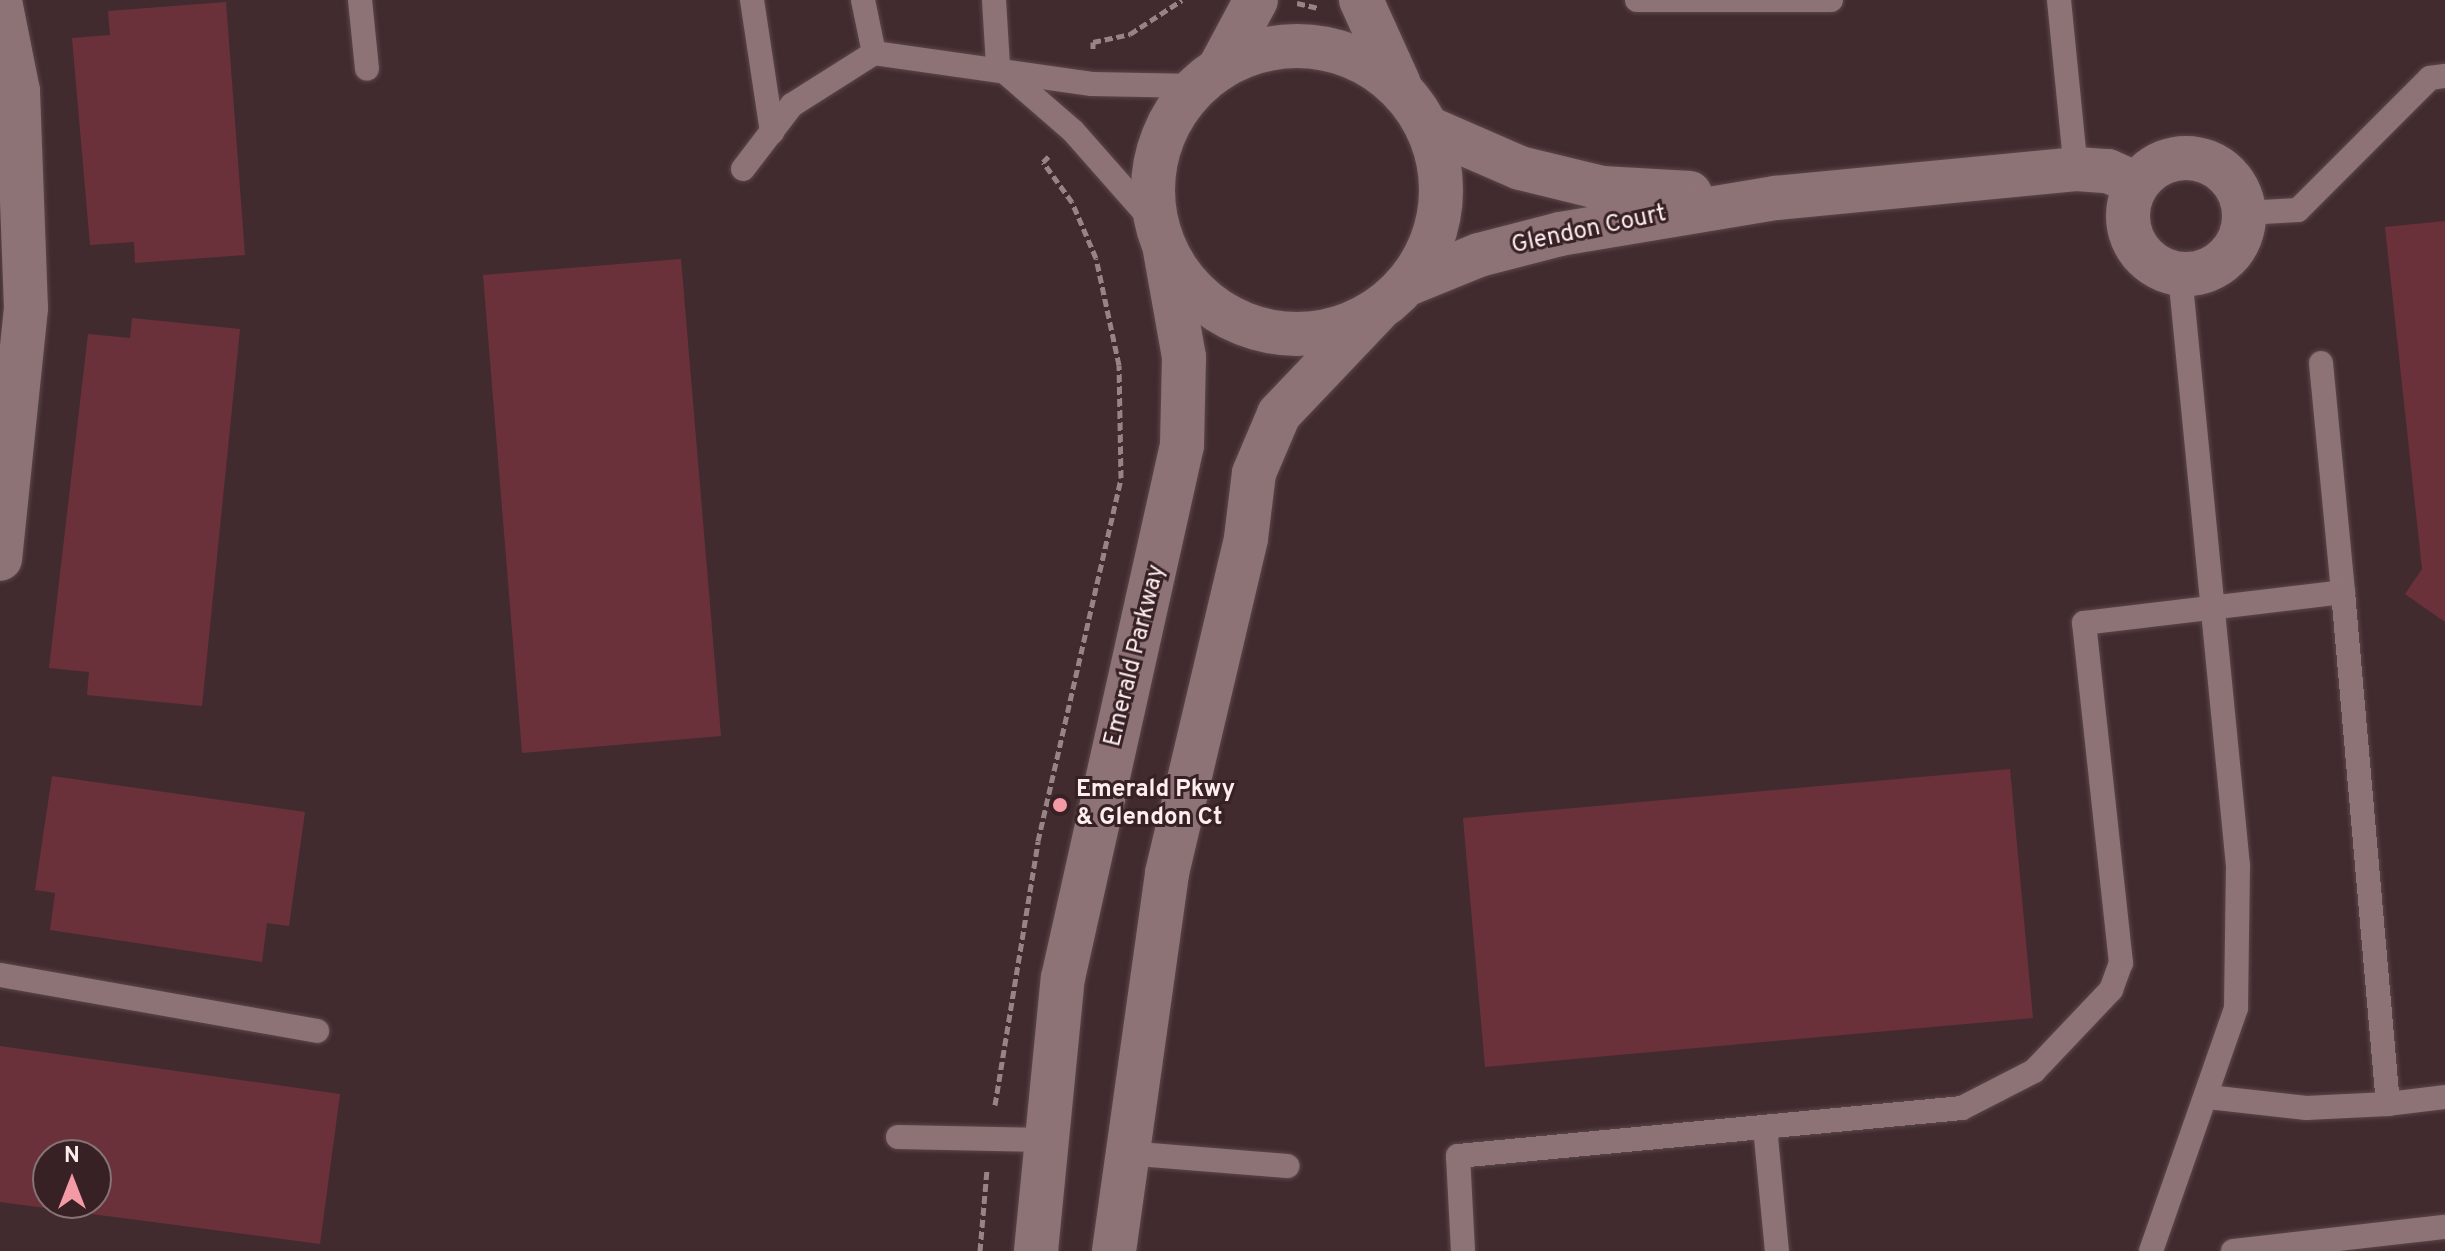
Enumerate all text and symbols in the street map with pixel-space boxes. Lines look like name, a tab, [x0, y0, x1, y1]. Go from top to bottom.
street label: Glendon Court	[1509, 201, 1669, 261]
street label: Emerald Parkway	[1099, 562, 1173, 750]
place label: Emerald Pkwy & Glendon Ct	[1076, 777, 1235, 833]
marker: Emerald Pkwy & Glendon Ct	[1051, 796, 1069, 814]
north arrow	[32, 1139, 112, 1219]
text: N	[64, 1143, 80, 1170]

